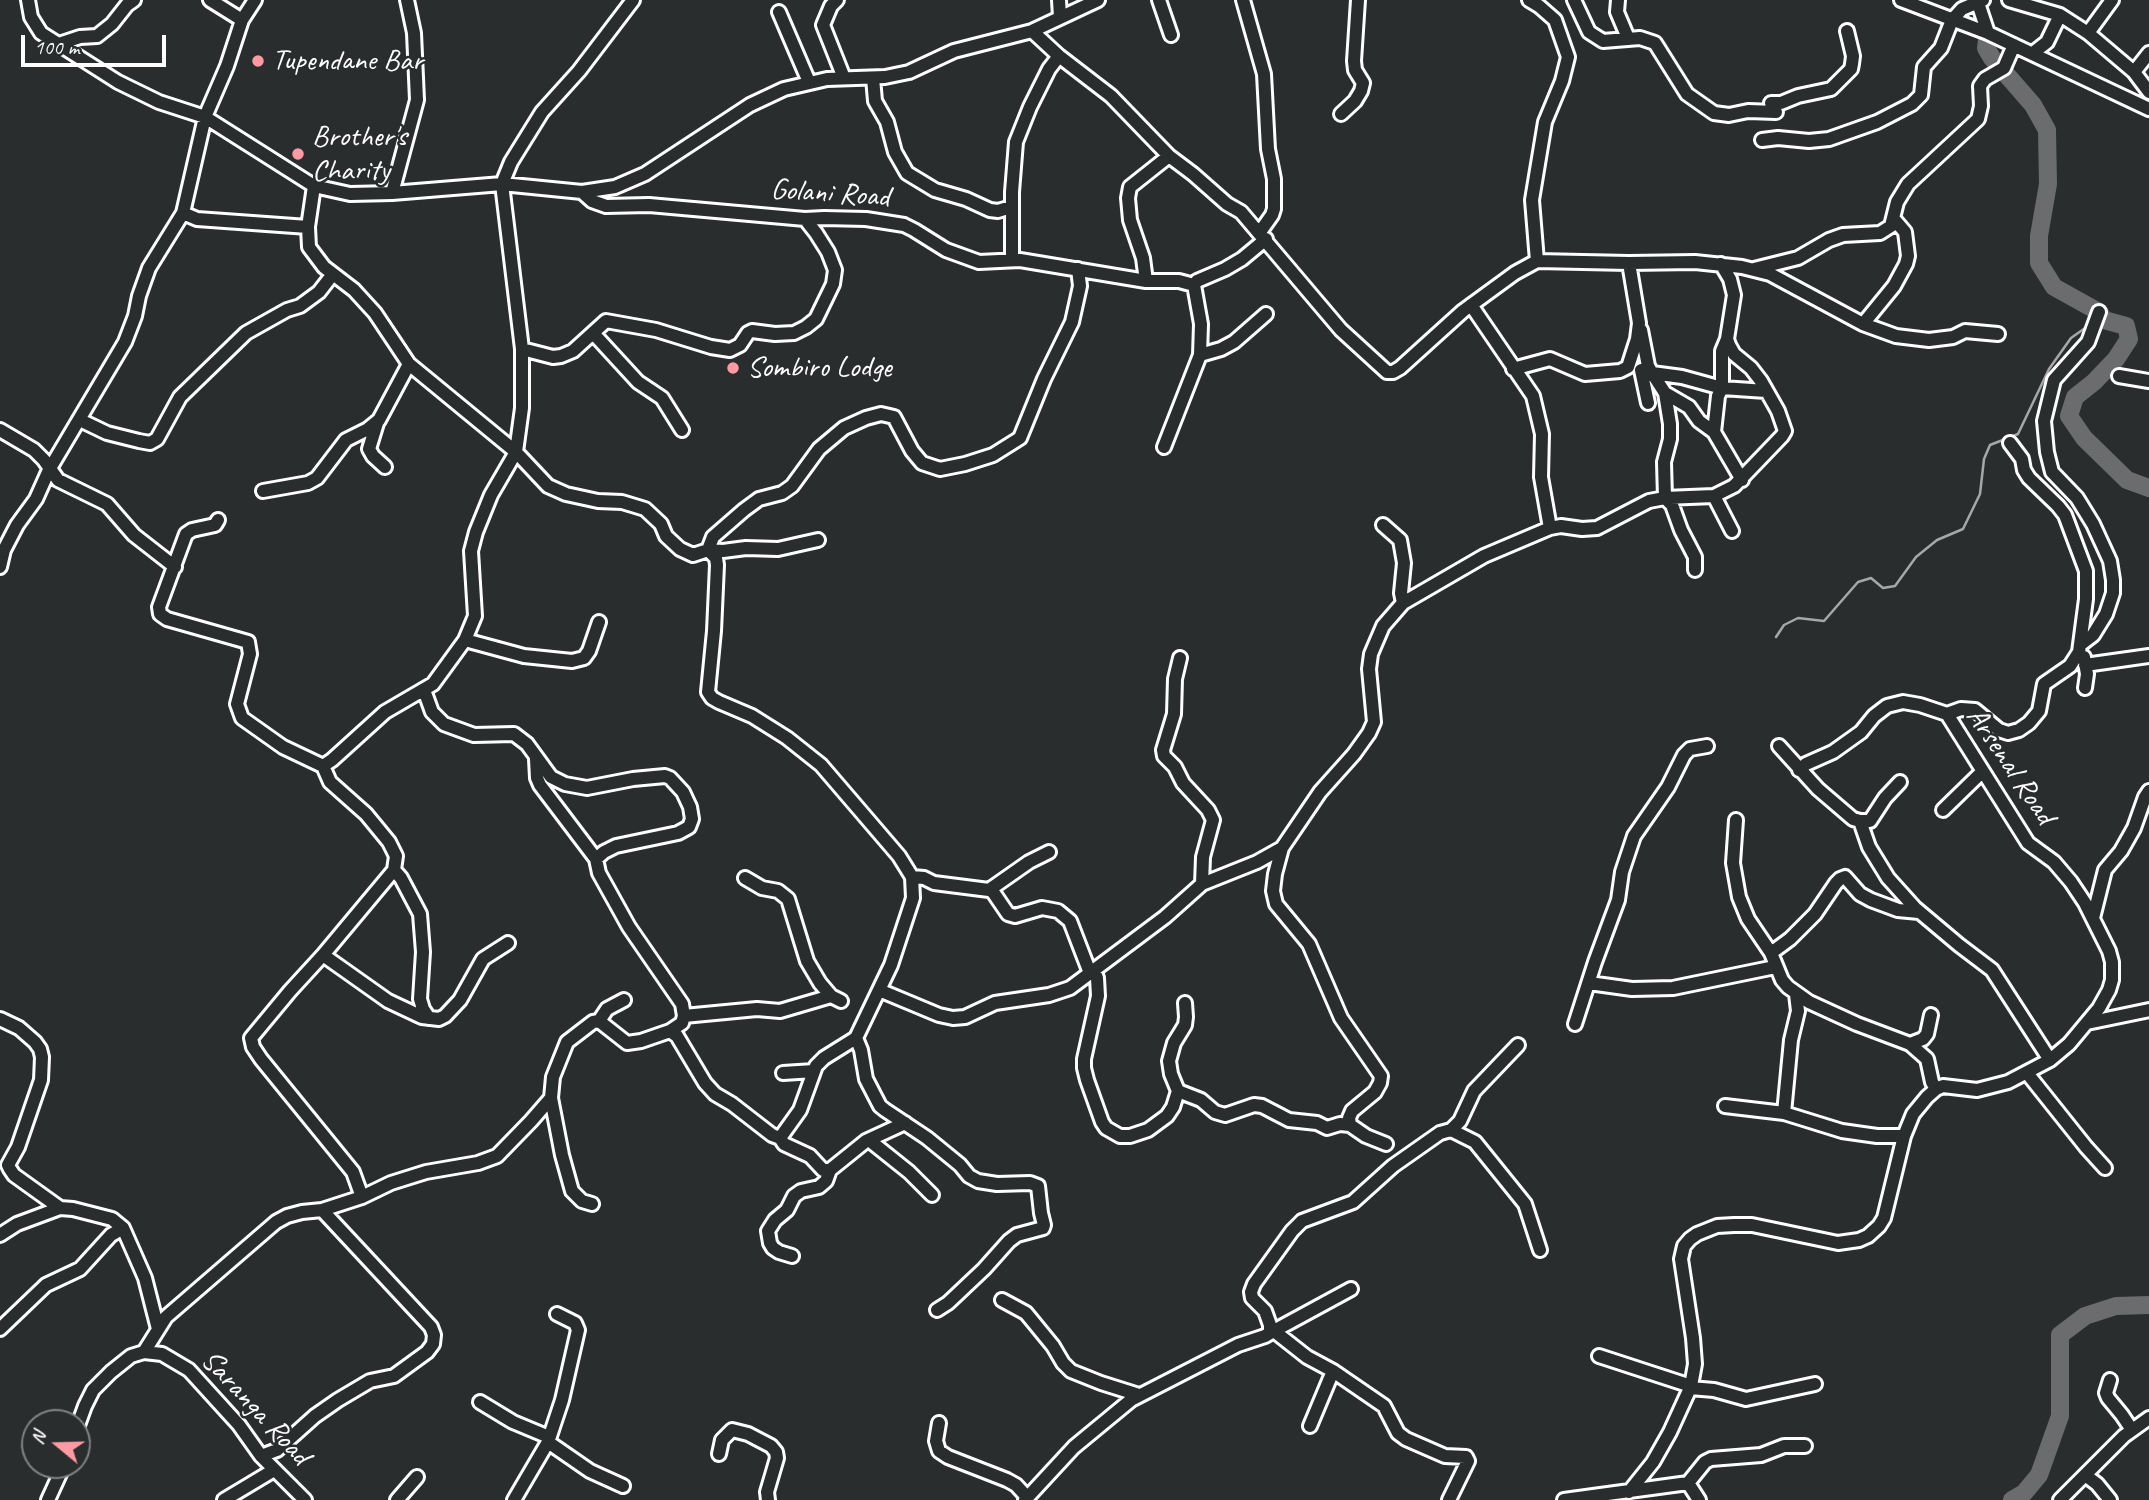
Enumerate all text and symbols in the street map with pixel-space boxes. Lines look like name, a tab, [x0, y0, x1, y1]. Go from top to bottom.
scale bar	[24, 21, 170, 65]
text: 100 m	[34, 34, 79, 60]
place label: Tupendane Bar	[272, 43, 423, 79]
marker: Tupendane Bar	[250, 53, 266, 69]
place label: Brother's Charity	[312, 119, 407, 190]
marker: Brother's Charity	[290, 146, 306, 162]
street label: Golani Road	[769, 172, 891, 216]
place label: Sombiro Lodge	[747, 350, 892, 386]
marker: Sombiro Lodge	[725, 360, 741, 376]
street label: Arsenal Road	[1958, 701, 2062, 831]
street label: Saranga Road	[193, 1343, 317, 1473]
north arrow	[21, 1409, 91, 1479]
text: N	[25, 1428, 51, 1447]

